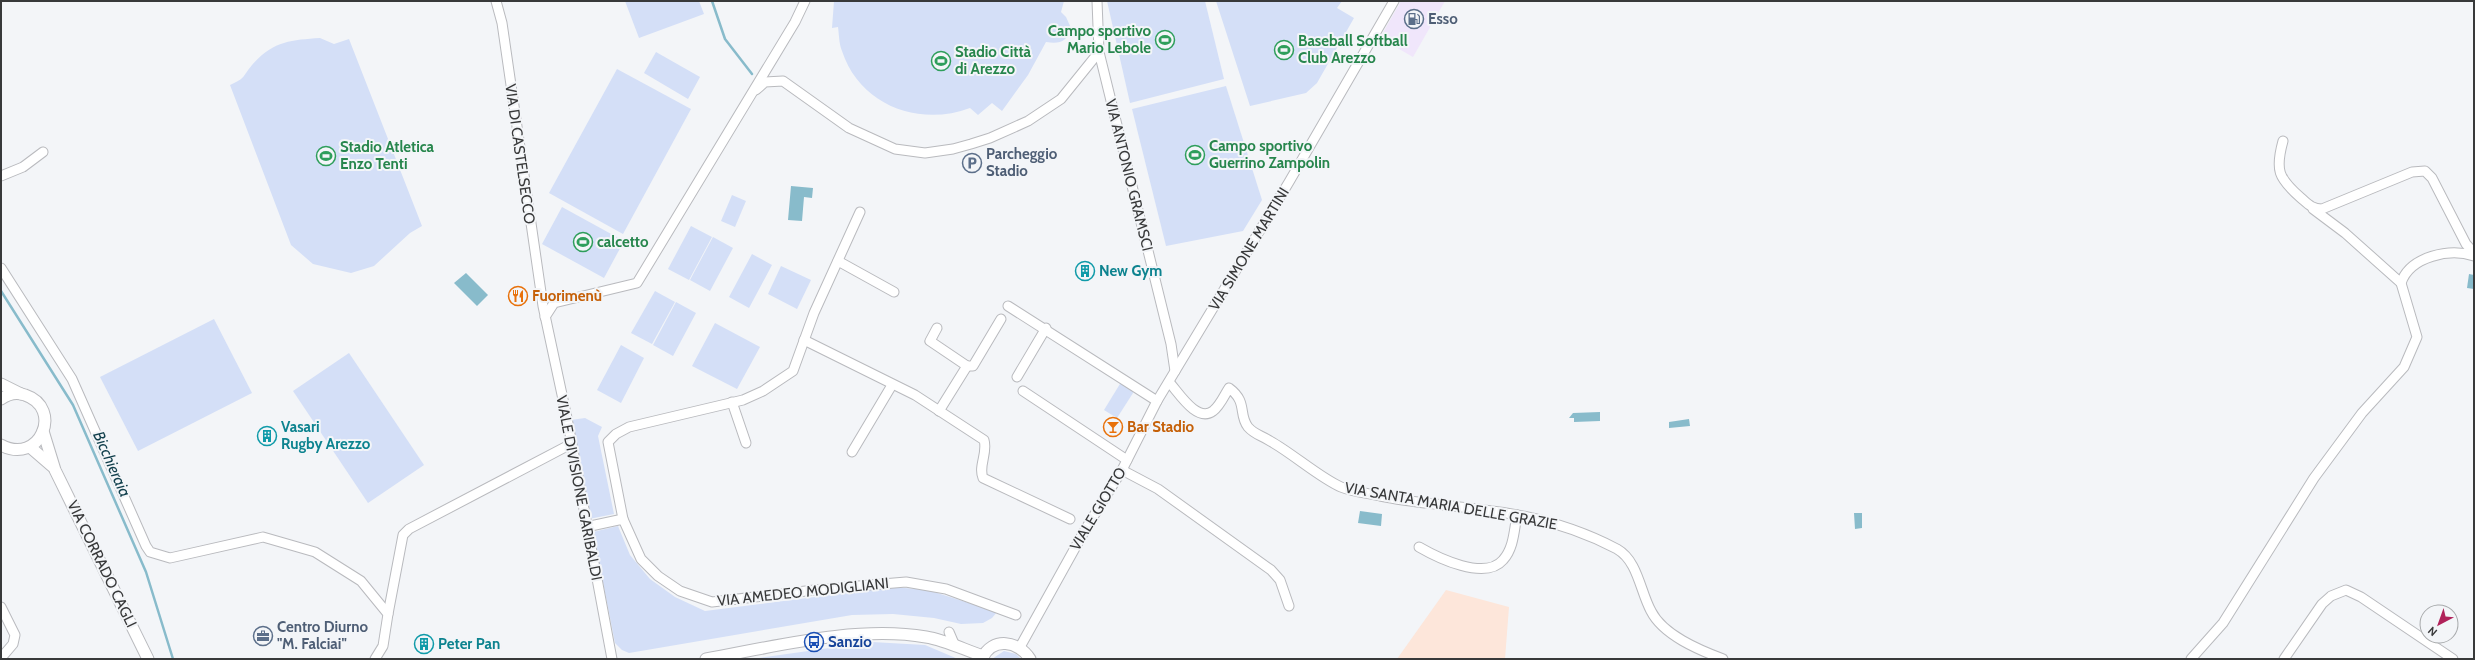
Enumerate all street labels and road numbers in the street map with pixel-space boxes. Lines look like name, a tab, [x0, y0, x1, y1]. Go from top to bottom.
street label: VIA DI CASTELSECCO	[501, 83, 539, 225]
street label: VIA ANTONIO GRAMSCI	[1101, 97, 1157, 253]
street label: VIA SIMONE MARTINI	[1205, 184, 1293, 314]
street label: VIALE DIVISIONE GARIBALDI	[552, 394, 606, 582]
street label: VIALE GIOTTO	[1066, 464, 1130, 554]
street label: VIA SANTA MARIA DELLE GRAZIE	[1343, 478, 1559, 534]
street label: VIA CORRADO CAGLI	[63, 498, 141, 630]
street label: VIA AMEDEO MODIGLIANI	[716, 574, 890, 610]

